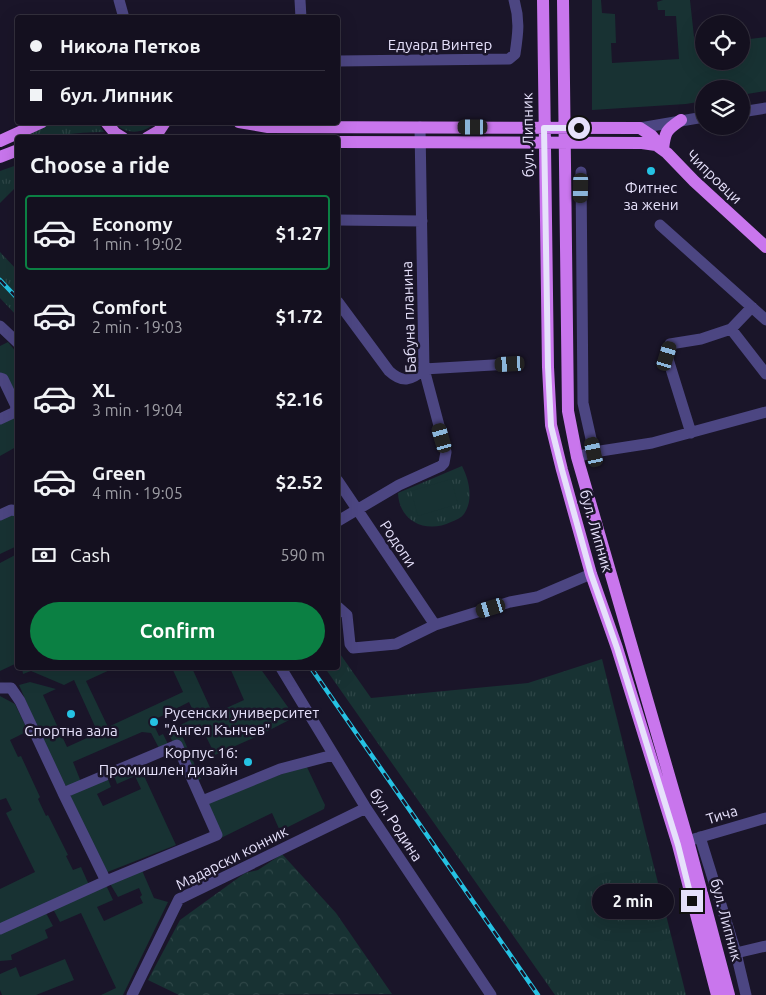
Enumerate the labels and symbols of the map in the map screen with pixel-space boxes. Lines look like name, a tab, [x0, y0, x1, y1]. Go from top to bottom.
street label: Едуард Винтер	[388, 36, 492, 53]
street label: бул. Липник	[518, 92, 537, 178]
route start	[568, 117, 590, 139]
car	[458, 120, 488, 135]
street label: Чипровци	[683, 146, 745, 207]
marker: Фитнес за жени	[645, 165, 657, 177]
car	[573, 173, 588, 203]
place label: Фитнес за жени	[623, 179, 679, 213]
street label: Бабуна планина	[398, 261, 419, 373]
car	[655, 339, 678, 373]
car	[494, 356, 525, 372]
car	[430, 422, 453, 454]
car	[583, 436, 604, 468]
street label: бул. Липник	[577, 488, 616, 574]
street label: Родопи	[377, 517, 420, 570]
car	[474, 596, 507, 620]
place label: Русенски университет "Ангел Кънчев"	[164, 704, 319, 738]
marker: Спортна зала	[65, 708, 77, 720]
marker: Русенски университет "Ангел Кънчев"	[148, 716, 160, 728]
place label: Спортна зала	[24, 722, 118, 739]
place label: Корпус 16: Промишлен дизайн	[99, 744, 238, 778]
marker: Корпус 16: Промишлен дизайн	[242, 756, 254, 768]
street label: бул. Родина	[367, 785, 426, 864]
street label: Тича	[704, 802, 740, 827]
street label: Мадарски конник	[173, 822, 291, 893]
street label: бул. Липник	[707, 877, 746, 963]
callout: 2 min	[592, 884, 674, 918]
route end	[681, 890, 703, 912]

